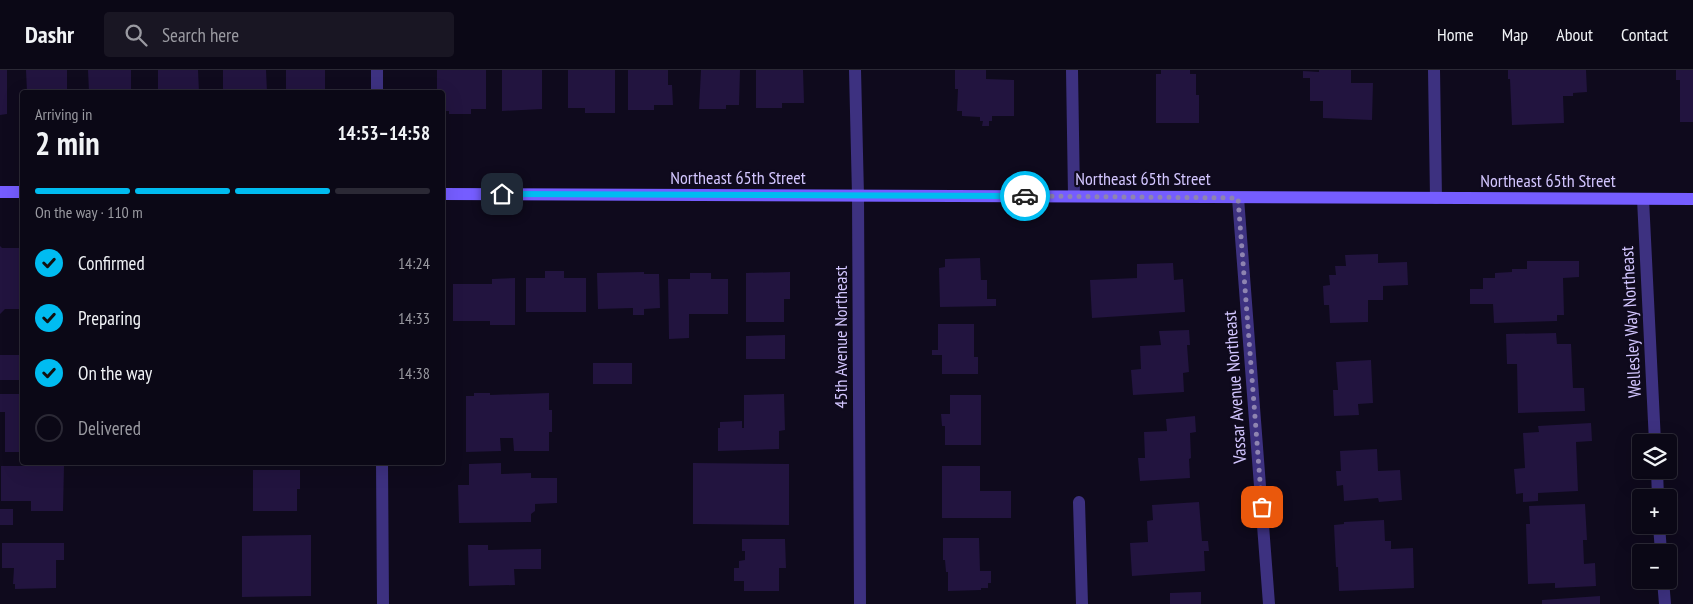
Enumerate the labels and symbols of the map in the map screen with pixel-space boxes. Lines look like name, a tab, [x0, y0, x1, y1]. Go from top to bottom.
street label: Northeast 65th Street	[670, 166, 806, 189]
street label: Northeast 65th Street	[1075, 167, 1211, 190]
street label: Northeast 65th Street	[1480, 169, 1616, 192]
courier	[1000, 171, 1050, 221]
pin	[481, 173, 523, 215]
street label: Wellesley Way Northeast	[1615, 245, 1646, 399]
street label: 45th Avenue Northeast	[829, 265, 852, 409]
street label: Vassar Avenue Northeast	[1218, 310, 1251, 465]
pin	[1241, 486, 1283, 528]

